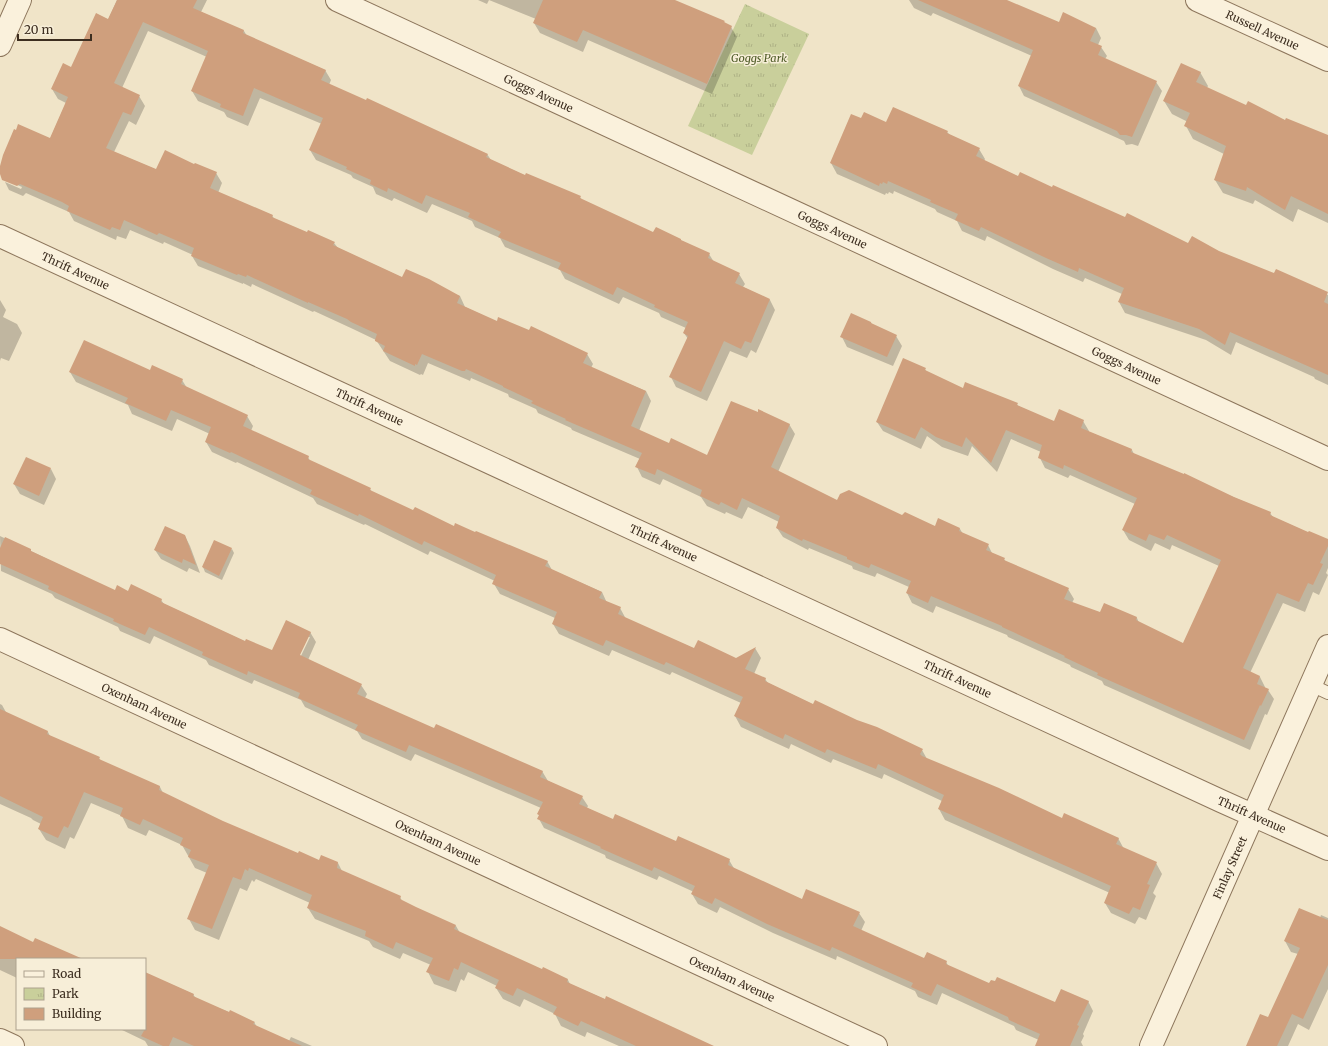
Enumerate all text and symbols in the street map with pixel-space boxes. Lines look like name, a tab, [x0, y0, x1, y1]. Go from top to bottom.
street label: Russell Avenue	[1224, 7, 1302, 53]
scale bar	[18, 16, 91, 42]
text: 20 m	[24, 22, 53, 37]
park label: Goggs Park	[731, 51, 787, 65]
street label: Goggs Avenue	[502, 71, 576, 115]
street label: Goggs Avenue	[796, 207, 870, 252]
street label: Thrift Avenue	[39, 249, 112, 293]
street label: Goggs Avenue	[1090, 344, 1164, 388]
street label: Thrift Avenue	[333, 385, 406, 429]
street label: Thrift Avenue	[627, 521, 700, 565]
street label: Thrift Avenue	[921, 657, 994, 701]
street label: Oxenham Avenue	[99, 680, 189, 732]
street label: Thrift Avenue	[1215, 793, 1288, 836]
street label: Oxenham Avenue	[393, 817, 483, 868]
street label: Finlay Street	[1210, 834, 1250, 901]
street label: Oxenham Avenue	[687, 953, 777, 1005]
legend	[16, 958, 146, 1030]
text: Road	[52, 966, 81, 981]
text: Park	[52, 986, 79, 1001]
text: Building	[52, 1006, 102, 1021]

